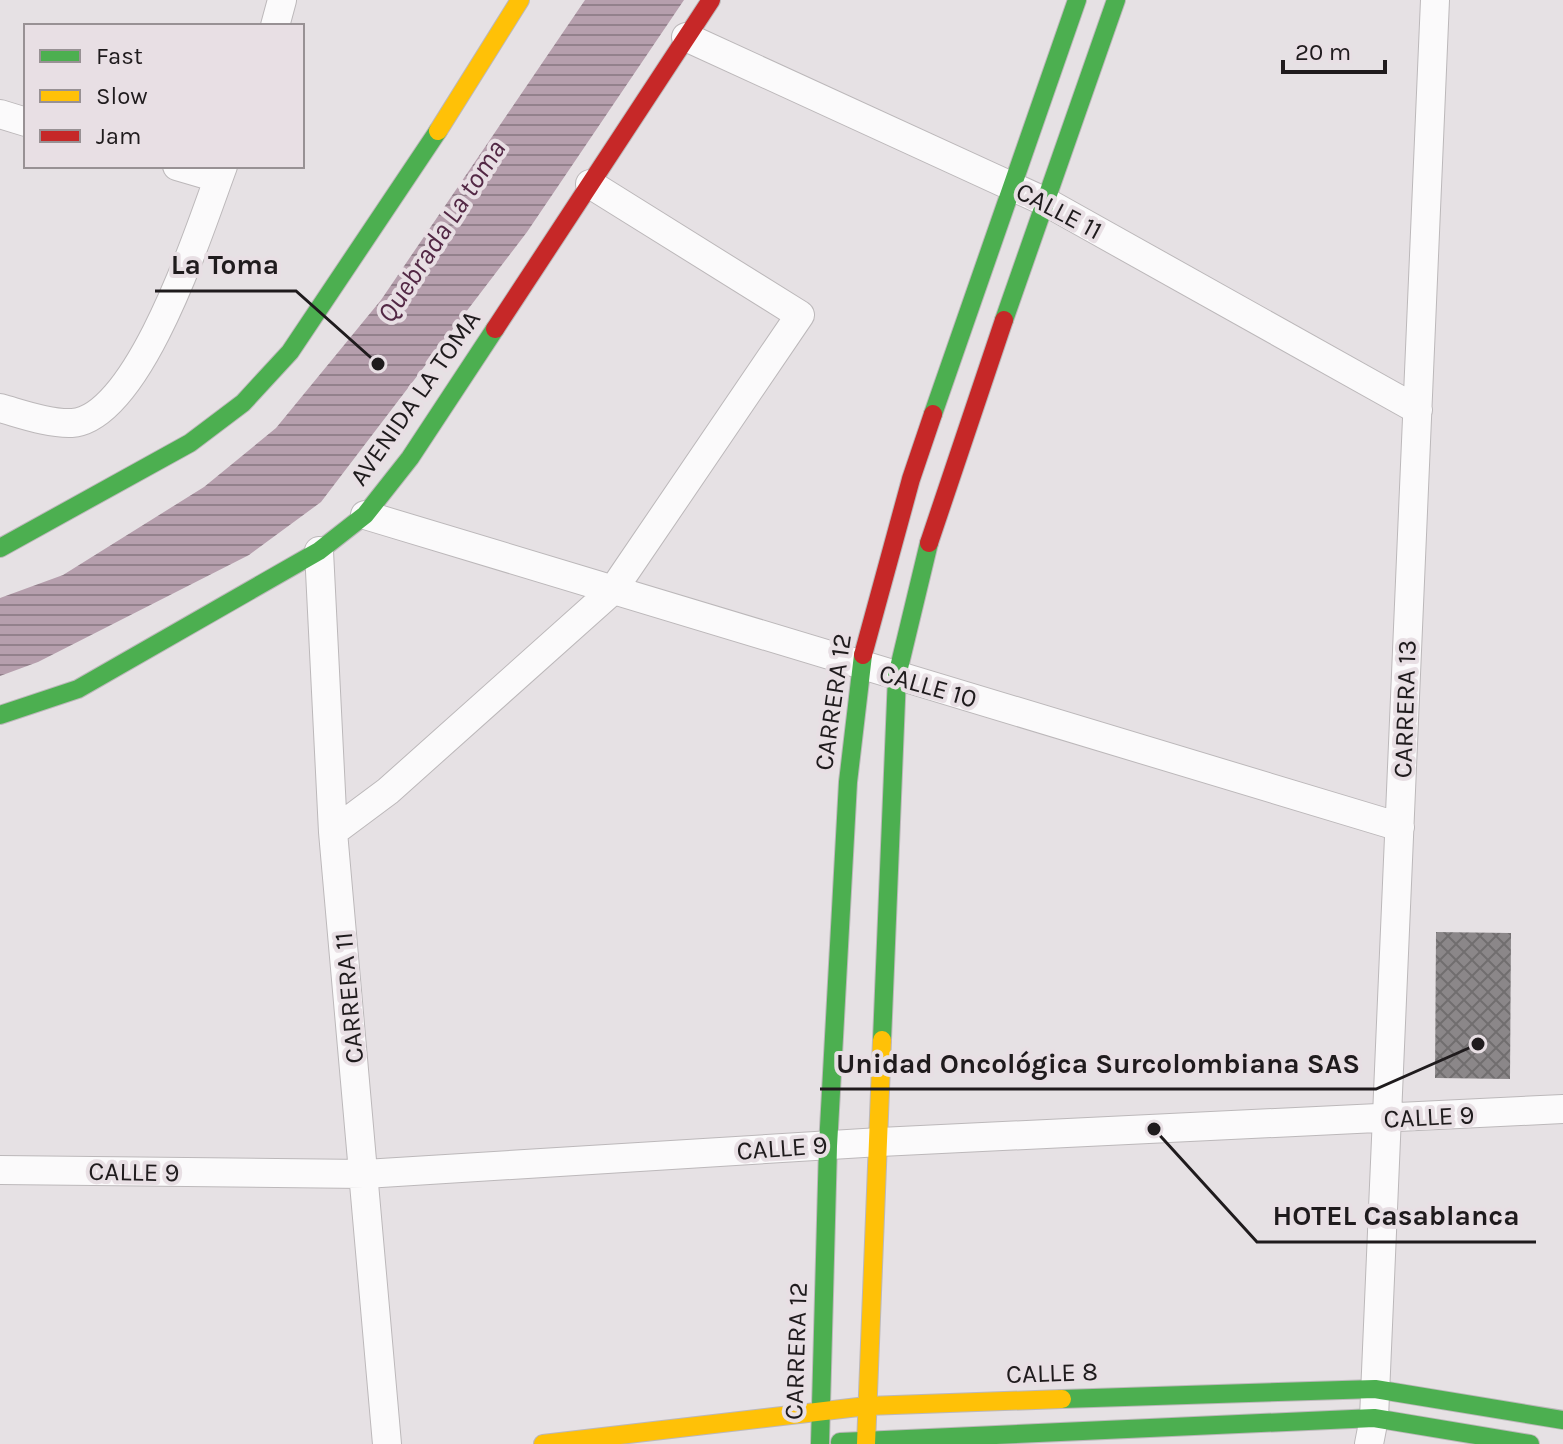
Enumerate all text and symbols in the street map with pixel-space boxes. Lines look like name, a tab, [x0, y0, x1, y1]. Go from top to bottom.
legend	[24, 24, 304, 168]
scale bar	[1283, 24, 1385, 74]
text: 20 m	[1295, 38, 1351, 66]
text: Fast	[96, 42, 143, 70]
text: Slow	[96, 82, 148, 110]
text: Jam	[96, 122, 141, 150]
water label: Quebrada La toma	[370, 134, 512, 328]
street label: CALLE 11	[1011, 175, 1107, 247]
callout: La Toma	[155, 239, 296, 291]
text: La Toma	[171, 248, 279, 281]
street label: AVENIDA LA TOMA	[343, 304, 487, 492]
street label: CARRERA 12	[808, 631, 858, 773]
street label: CARRERA 13	[1387, 639, 1423, 779]
street label: CALLE 10	[876, 657, 980, 715]
street label: CARRERA 11	[328, 931, 370, 1065]
callout: Unidad Oncológica Surcolombiana SAS	[820, 1037, 1376, 1089]
text: Unidad Oncológica Surcolombiana SAS	[836, 1047, 1360, 1080]
street label: CALLE 9	[1383, 1099, 1475, 1135]
street label: CALLE 9	[735, 1129, 829, 1167]
street label: CALLE 9	[88, 1156, 180, 1188]
callout: HOTEL Casablanca	[1257, 1190, 1536, 1242]
text: HOTEL Casablanca	[1272, 1199, 1520, 1232]
street label: CARRERA 12	[778, 1281, 814, 1421]
street label: CALLE 8	[1006, 1356, 1098, 1390]

